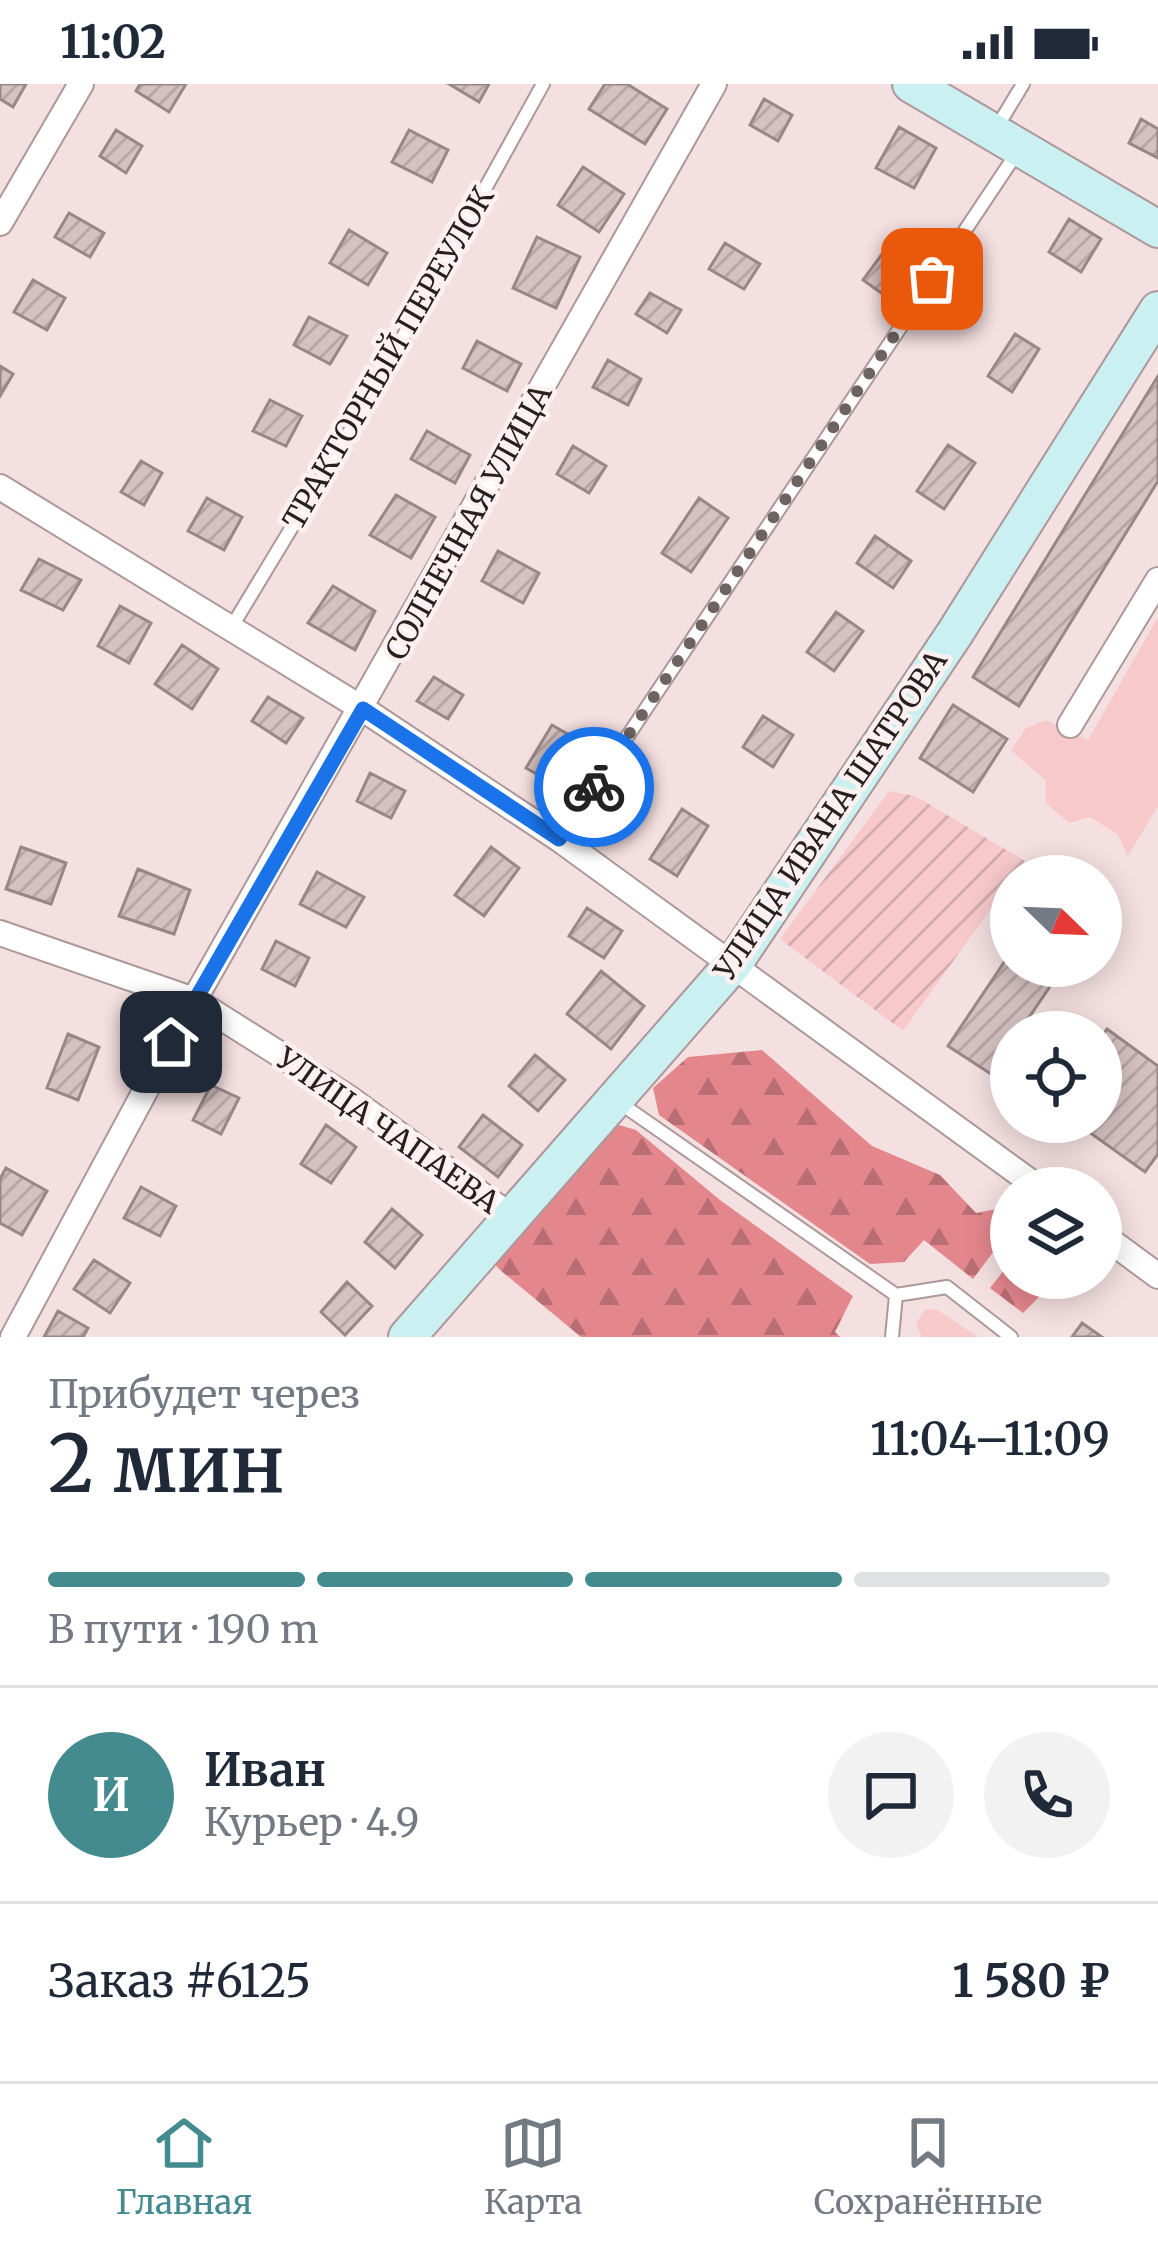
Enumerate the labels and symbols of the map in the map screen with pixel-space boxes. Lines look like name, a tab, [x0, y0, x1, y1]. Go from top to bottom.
street label: ТРАКТОРНЫЙ ПЕРЕУЛОК	[274, 180, 502, 536]
pin	[881, 228, 983, 330]
street label: СОЛНЕЧНАЯ УЛИЦА	[376, 377, 560, 666]
street label: УЛИЦА ИВАНА ШАТРОВА	[705, 642, 955, 988]
courier	[534, 727, 654, 847]
north arrow	[990, 855, 1122, 987]
pin	[120, 991, 222, 1093]
street label: УЛИЦА ЧАПАЕВА	[268, 1038, 508, 1222]

